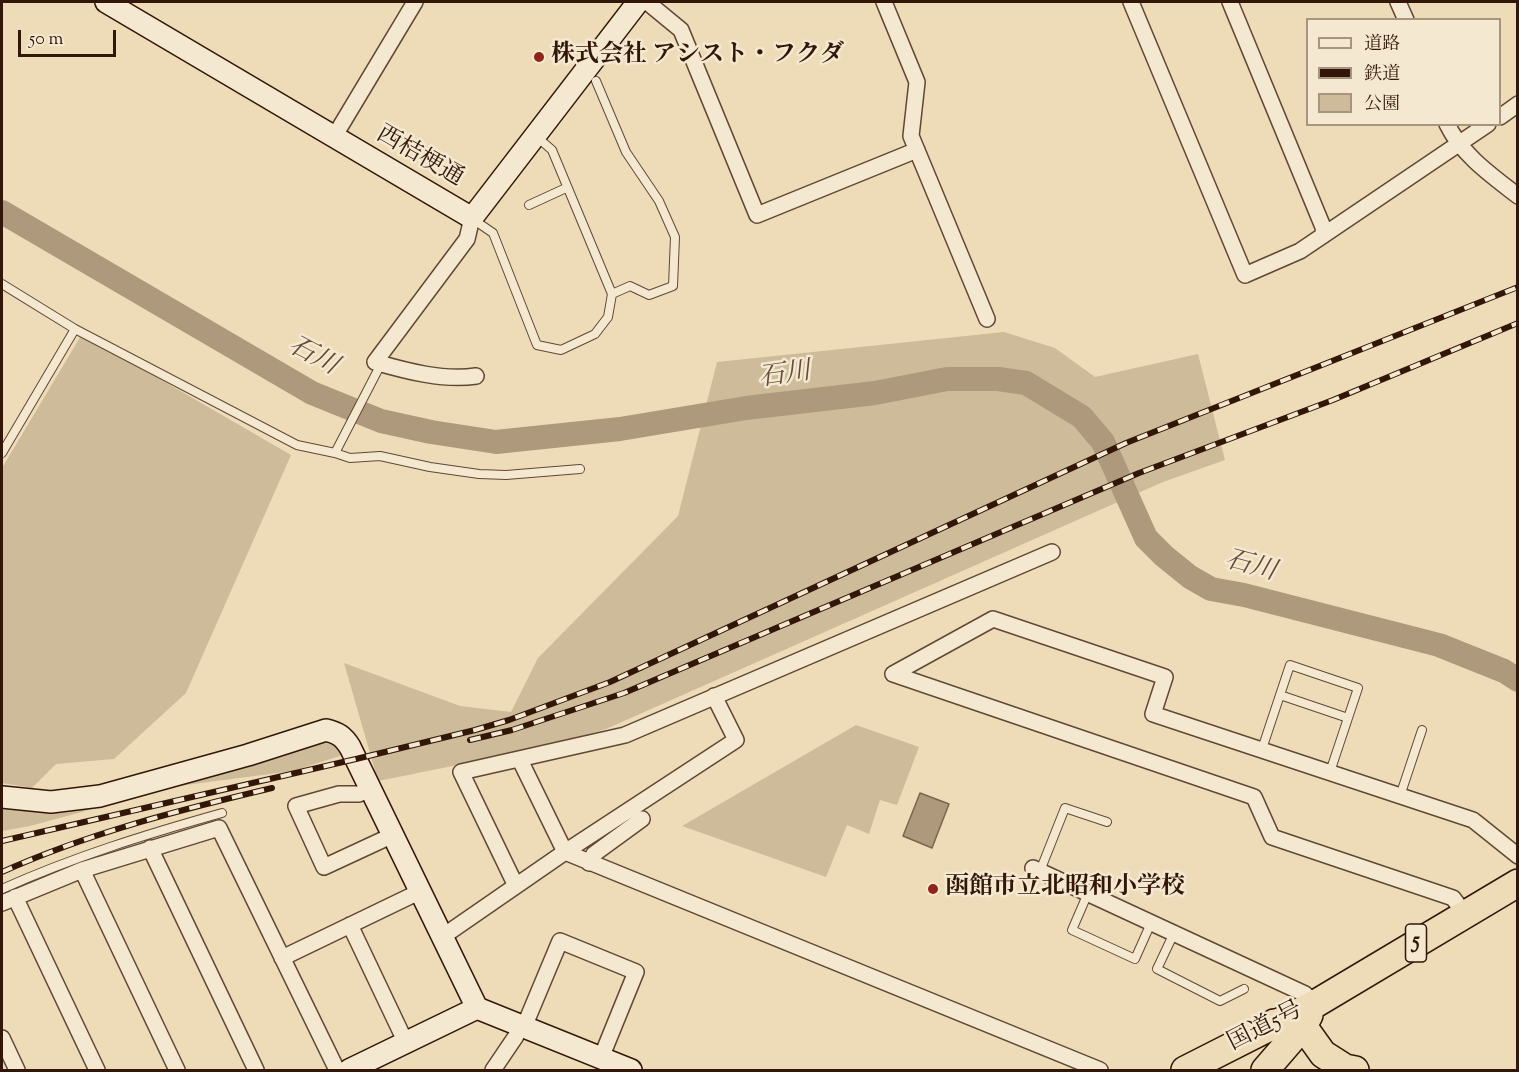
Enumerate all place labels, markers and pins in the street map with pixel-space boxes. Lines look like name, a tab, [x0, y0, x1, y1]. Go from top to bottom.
place label: 株式会社 アシスト・フクダ	[551, 43, 844, 71]
marker: 株式会社 アシスト・フクダ	[532, 50, 546, 64]
place label: 函館市立北昭和小学校	[945, 875, 1185, 903]
marker: 函館市立北昭和小学校	[926, 882, 940, 896]

